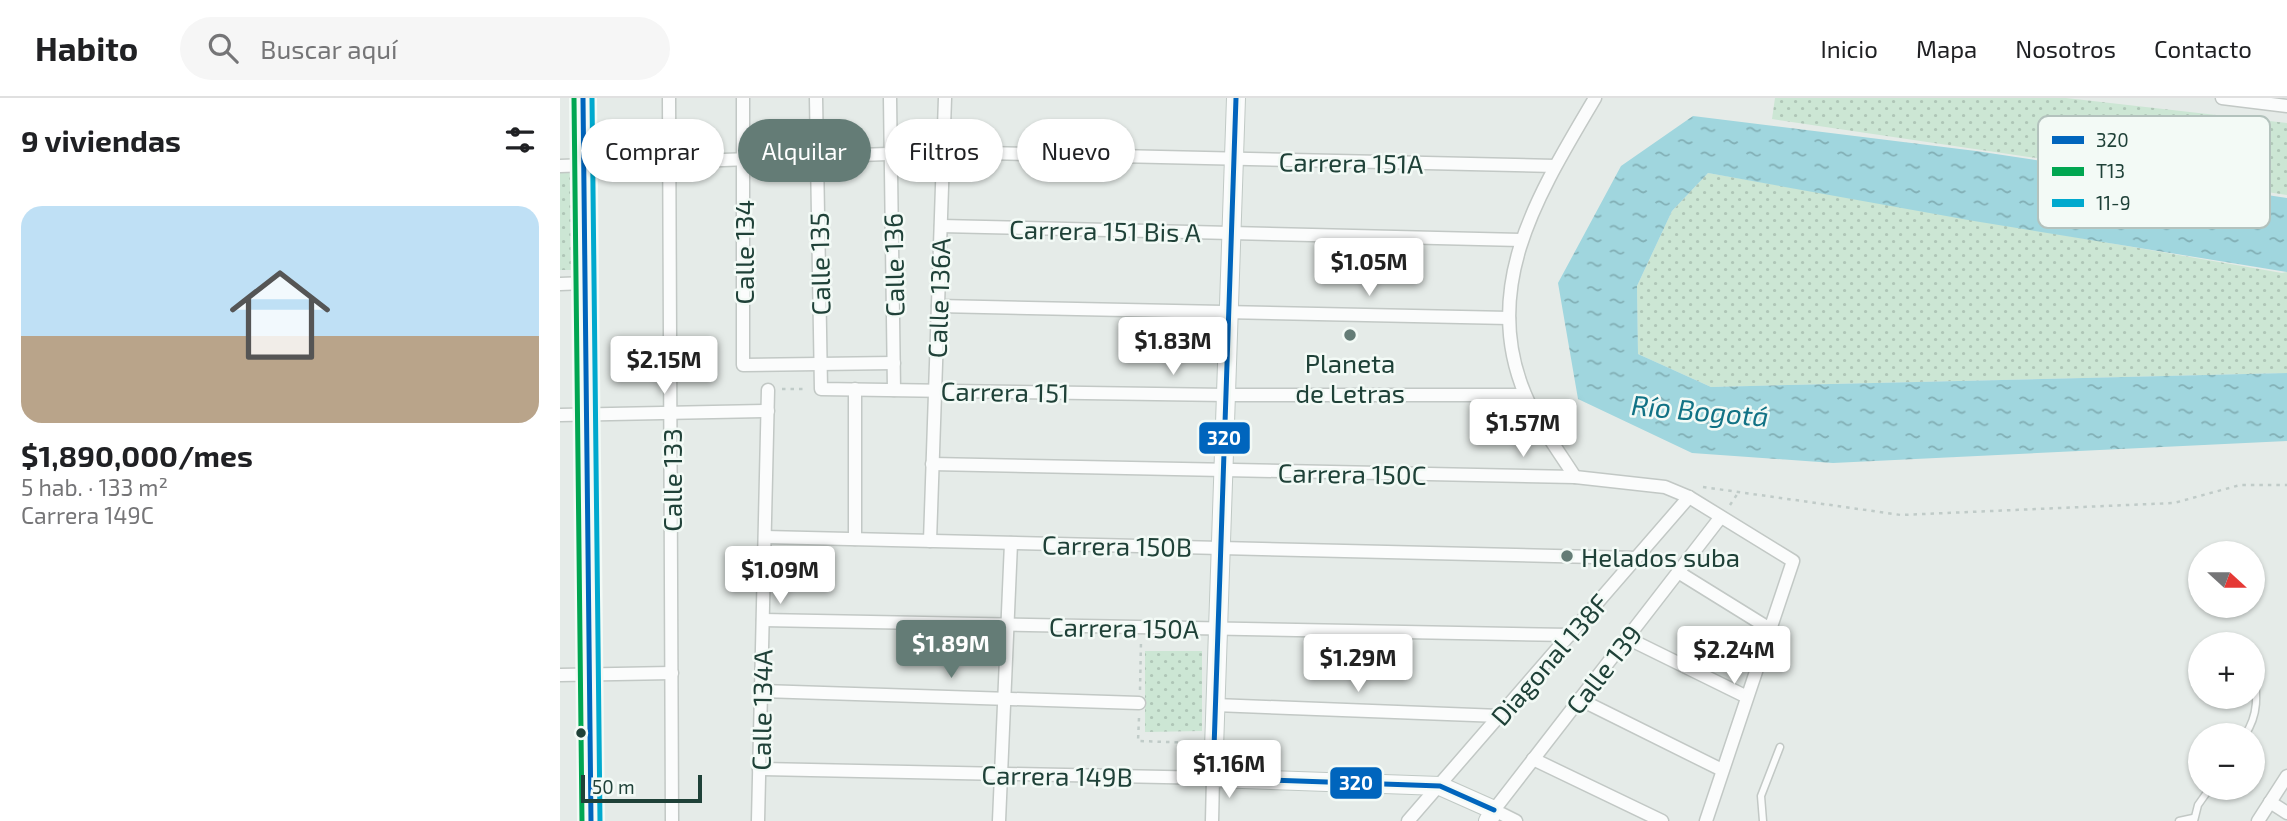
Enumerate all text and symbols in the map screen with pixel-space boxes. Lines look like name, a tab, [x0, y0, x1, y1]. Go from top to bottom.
search box	[180, 17, 670, 80]
text: Habito	[35, 28, 138, 68]
icon: search	[204, 29, 242, 67]
text: Buscar aquí	[260, 33, 398, 64]
text: Inicio	[1820, 34, 1878, 63]
text: Mapa	[1916, 34, 1977, 63]
text: Nosotros	[2015, 34, 2116, 63]
text: Contacto	[2154, 34, 2252, 63]
legend	[2038, 116, 2270, 228]
chip: Comprar	[581, 119, 724, 182]
chip: Alquilar	[738, 119, 871, 182]
chip: Filtros	[885, 119, 1003, 182]
chip: Nuevo	[1017, 119, 1135, 182]
icon: filters	[501, 121, 539, 159]
text: 9 viviendas	[21, 122, 181, 158]
text: 320	[2096, 128, 2129, 151]
street label: Carrera 151A	[1278, 145, 1424, 179]
text: T13	[2096, 159, 2125, 182]
text: 11-9	[2096, 191, 2131, 214]
street label: Calle 134	[728, 199, 759, 305]
street label: Calle 135	[803, 212, 835, 316]
street label: Calle 136	[877, 213, 909, 317]
street label: Carrera 151 Bis A	[1009, 213, 1201, 247]
street label: Calle 136A	[920, 237, 956, 359]
pin: $1.05M	[1312, 238, 1426, 298]
text: $1.05M	[1330, 247, 1408, 275]
icon: home	[217, 252, 343, 378]
pin: $1.83M	[1116, 317, 1230, 377]
text: $1.83M	[1134, 326, 1212, 354]
marker: Planeta de Letras	[1342, 327, 1358, 343]
pin: $2.15M	[607, 336, 721, 396]
text: $2.15M	[627, 345, 702, 373]
place label: Planeta de Letras	[1295, 347, 1405, 408]
street label: Carrera 151	[940, 374, 1070, 408]
water label: Río Bogotá	[1630, 387, 1770, 433]
pin: $1.57M	[1466, 400, 1580, 459]
text: $1.57M	[1486, 408, 1560, 436]
line badge: 320	[1198, 421, 1251, 455]
text: 320	[1207, 426, 1241, 449]
street label: Calle 133	[656, 428, 687, 532]
text: $1,890,000/mes	[21, 437, 253, 473]
street label: Carrera 150C	[1277, 456, 1427, 490]
text: 5 hab. · 133 m²	[21, 473, 168, 501]
text: Carrera 149C	[21, 501, 154, 529]
street label: Carrera 150B	[1042, 528, 1192, 562]
place label: Helados suba	[1581, 541, 1740, 572]
north arrow	[2188, 541, 2264, 618]
map controls	[2188, 541, 2265, 800]
pin: $1.09M	[723, 546, 837, 606]
marker: Helados suba	[1559, 548, 1575, 564]
text: $1.09M	[741, 555, 819, 583]
street label: Diagonal 138F	[1484, 587, 1614, 731]
street label: Carrera 150A	[1049, 610, 1199, 644]
street label: Calle 139	[1559, 618, 1647, 720]
pin: $1.89M	[894, 620, 1008, 680]
pin: $2.24M	[1677, 626, 1791, 686]
text: $1.89M	[912, 629, 990, 657]
button: +	[2188, 632, 2265, 709]
pin: $1.29M	[1301, 634, 1415, 694]
text: $2.24M	[1693, 635, 1775, 663]
text: $1.29M	[1320, 643, 1396, 671]
street label: Calle 134A	[744, 649, 778, 771]
button: −	[2188, 723, 2265, 800]
unlabelled marker	[574, 726, 588, 740]
pin: $1.16M	[1172, 740, 1286, 800]
text: $1.16M	[1193, 749, 1265, 777]
street label: Carrera 149B	[981, 758, 1133, 792]
line badge: 320	[1329, 766, 1383, 800]
text: 320	[1339, 771, 1373, 794]
scale bar	[581, 772, 702, 804]
text: 50 m	[592, 775, 635, 798]

